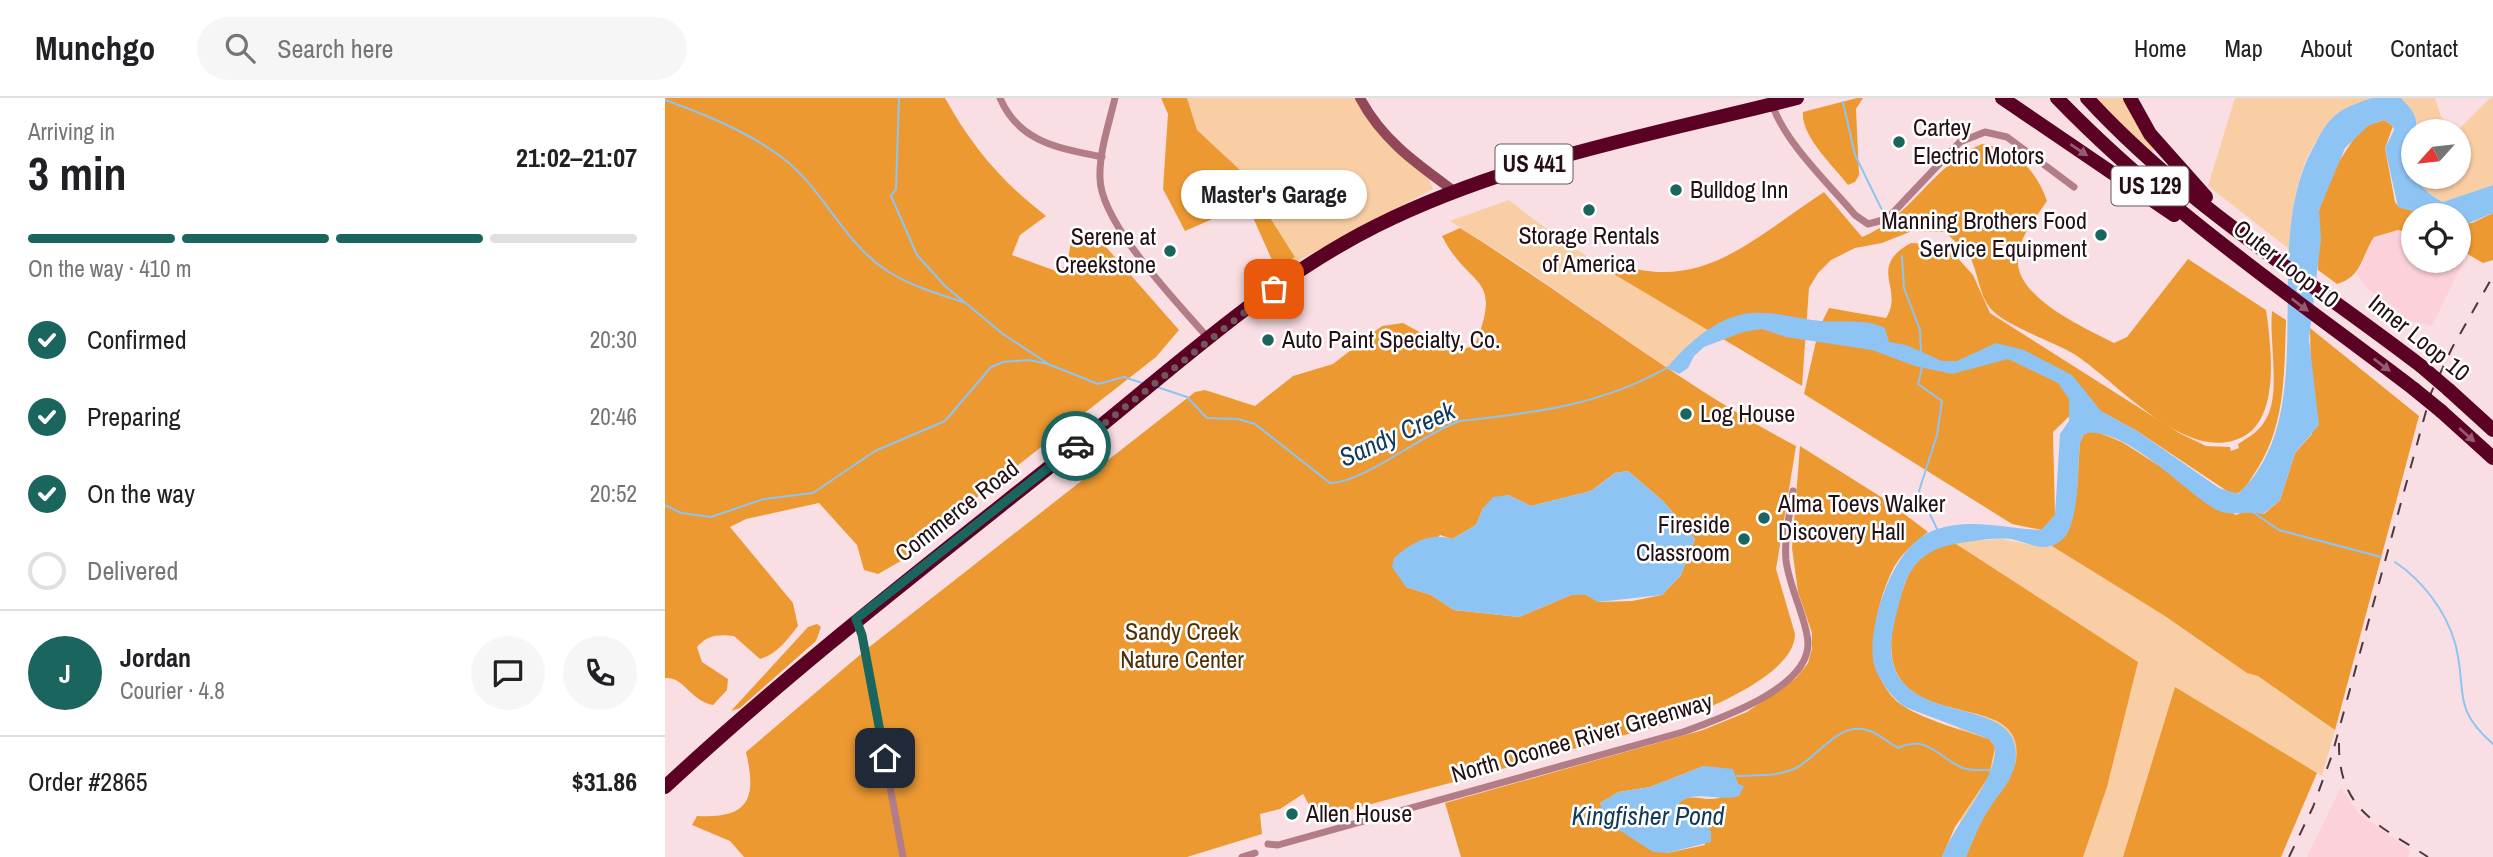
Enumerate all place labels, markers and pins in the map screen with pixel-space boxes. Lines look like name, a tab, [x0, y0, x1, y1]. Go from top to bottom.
place label: Cartey Electric Motors	[1913, 111, 2044, 171]
marker: Cartey Electric Motors	[1891, 134, 1907, 150]
callout: Master's Garage	[1181, 170, 1367, 219]
place label: Bulldog Inn	[1690, 173, 1788, 205]
marker: Bulldog Inn	[1668, 182, 1684, 198]
marker: Storage Rentals of America	[1581, 202, 1597, 218]
place label: Manning Brothers Food Service Equipment	[1881, 204, 2088, 264]
place label: Storage Rentals of America	[1518, 219, 1660, 279]
place label: Serene at Creekstone	[1055, 220, 1157, 280]
marker: Manning Brothers Food Service Equipment	[2093, 227, 2109, 243]
marker: Serene at Creekstone	[1162, 243, 1178, 259]
pin	[1244, 259, 1304, 319]
place label: Auto Paint Specialty, Co.	[1281, 323, 1500, 355]
marker: Auto Paint Specialty, Co.	[1260, 332, 1276, 348]
place label: Log House	[1700, 397, 1795, 429]
marker: Log House	[1678, 406, 1694, 422]
place label: Alma Toevs Walker Discovery Hall	[1777, 487, 1946, 547]
place label: Fireside Classroom	[1636, 508, 1730, 568]
marker: Alma Toevs Walker Discovery Hall	[1756, 510, 1772, 526]
marker: Fireside Classroom	[1736, 531, 1752, 547]
pin	[855, 728, 915, 788]
place label: Allen House	[1305, 797, 1412, 829]
marker: Allen House	[1284, 806, 1300, 822]

